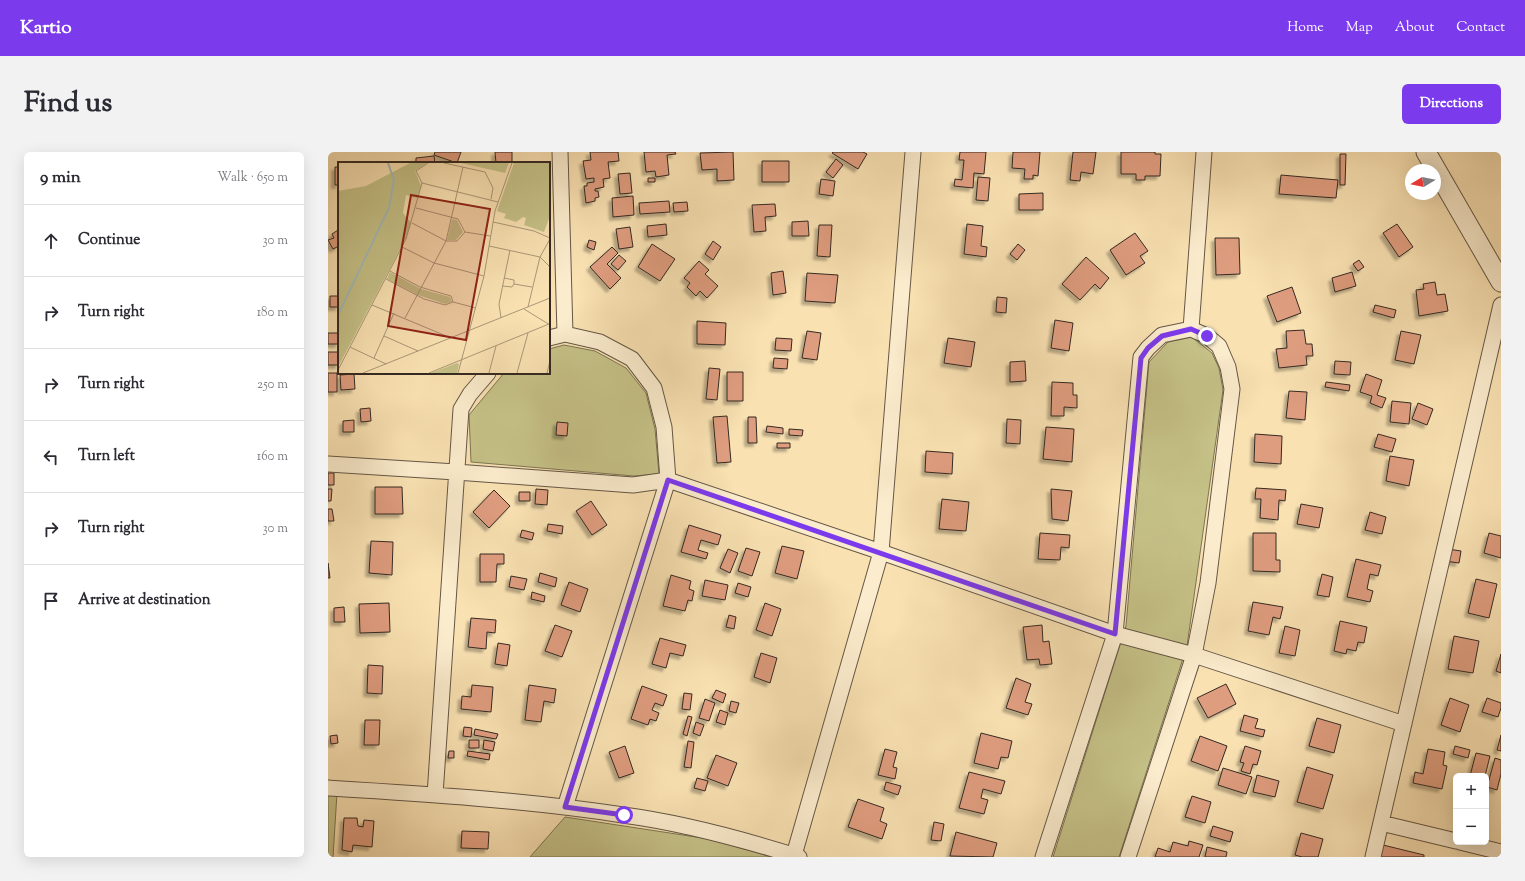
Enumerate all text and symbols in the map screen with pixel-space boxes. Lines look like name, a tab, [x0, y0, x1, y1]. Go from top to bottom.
text: Kartio	[20, 15, 72, 42]
text: Home	[1287, 18, 1324, 38]
text: Map	[1346, 18, 1373, 38]
text: About	[1395, 18, 1434, 38]
text: Contact	[1456, 18, 1505, 38]
text: Find us	[24, 84, 112, 124]
button: Directions	[1402, 84, 1501, 124]
inset map	[338, 162, 550, 374]
north arrow	[1405, 164, 1441, 200]
text: 9 min	[40, 166, 81, 190]
text: Walk · 650 m	[217, 169, 288, 187]
icon: ahead	[40, 230, 62, 252]
text: Continue	[78, 230, 140, 251]
text: 30 m	[262, 232, 288, 250]
icon: right	[40, 302, 62, 324]
text: Turn right	[78, 302, 144, 323]
text: 180 m	[257, 304, 288, 322]
route end	[1198, 327, 1216, 345]
icon: right	[40, 374, 62, 396]
text: Turn right	[78, 374, 144, 395]
text: 250 m	[257, 376, 288, 394]
icon: left	[40, 446, 62, 468]
text: Turn left	[78, 446, 135, 467]
text: 160 m	[257, 448, 288, 466]
icon: right	[40, 518, 62, 540]
text: Turn right	[78, 518, 144, 539]
text: 30 m	[262, 520, 288, 538]
icon: arrive	[40, 590, 62, 612]
text: Arrive at destination	[78, 590, 211, 611]
map controls	[1453, 773, 1489, 845]
button: +	[1453, 773, 1489, 809]
route start	[615, 806, 633, 824]
button: −	[1453, 809, 1489, 845]

